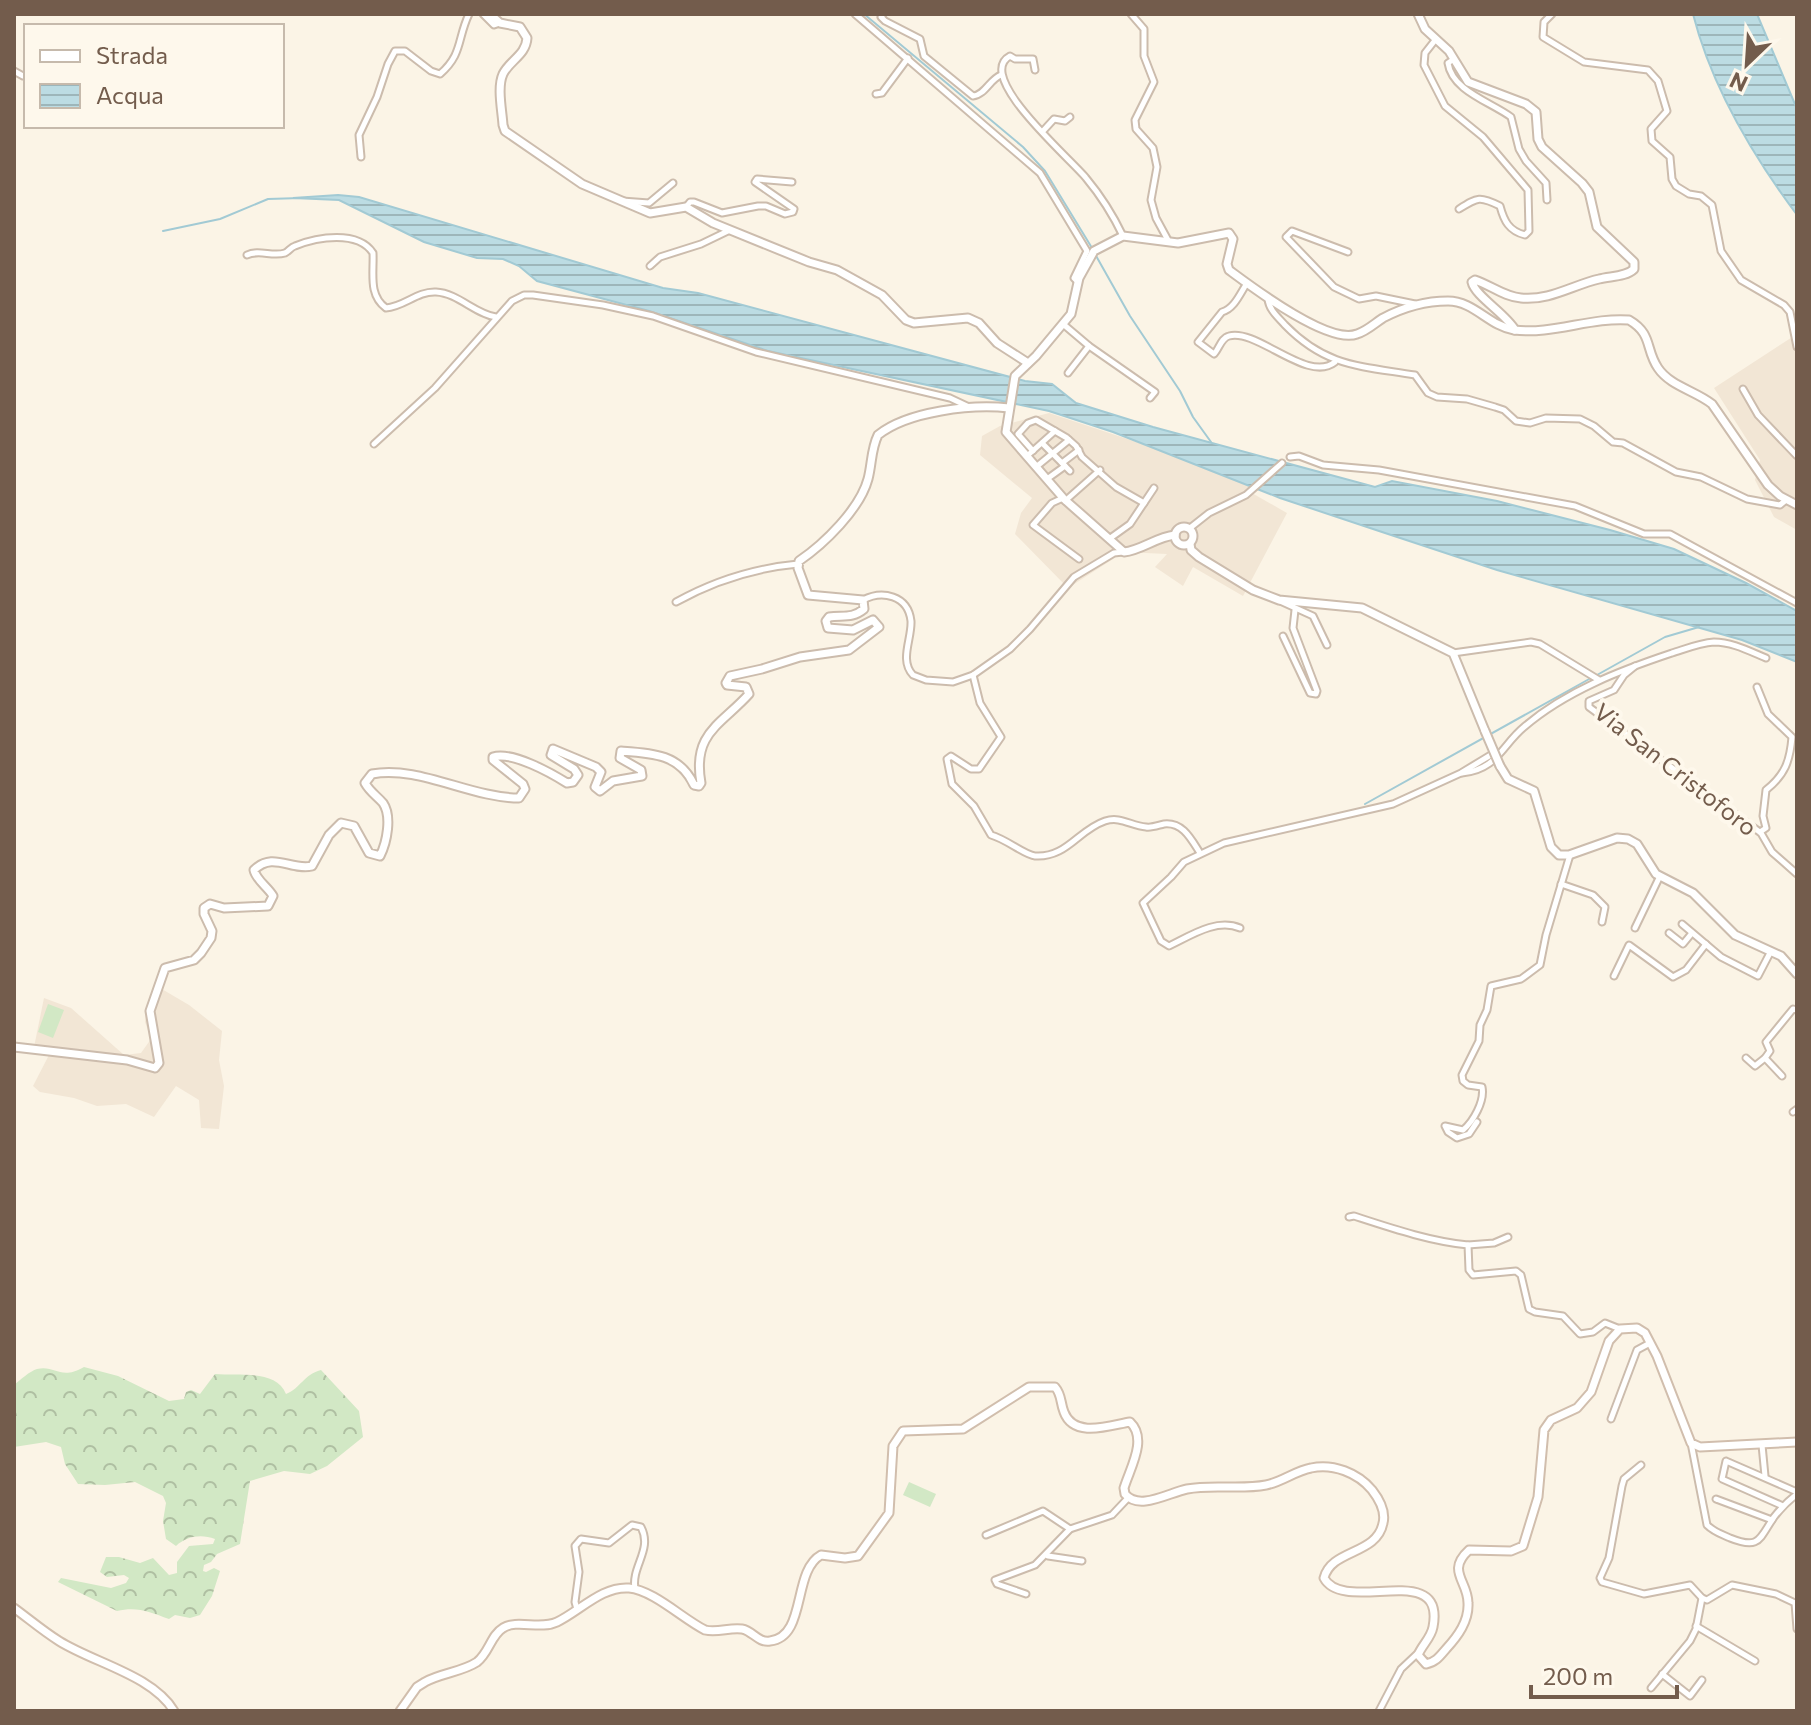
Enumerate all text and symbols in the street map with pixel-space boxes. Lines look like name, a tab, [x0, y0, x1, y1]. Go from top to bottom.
legend	[24, 24, 284, 128]
north arrow	[1707, 24, 1787, 104]
text: Strada	[96, 40, 168, 69]
text: N	[1725, 67, 1752, 98]
text: Acqua	[96, 80, 164, 109]
street label: Via San Cristoforo	[1589, 696, 1763, 841]
scale bar	[1531, 1649, 1677, 1699]
text: 200 m	[1543, 1661, 1613, 1690]

